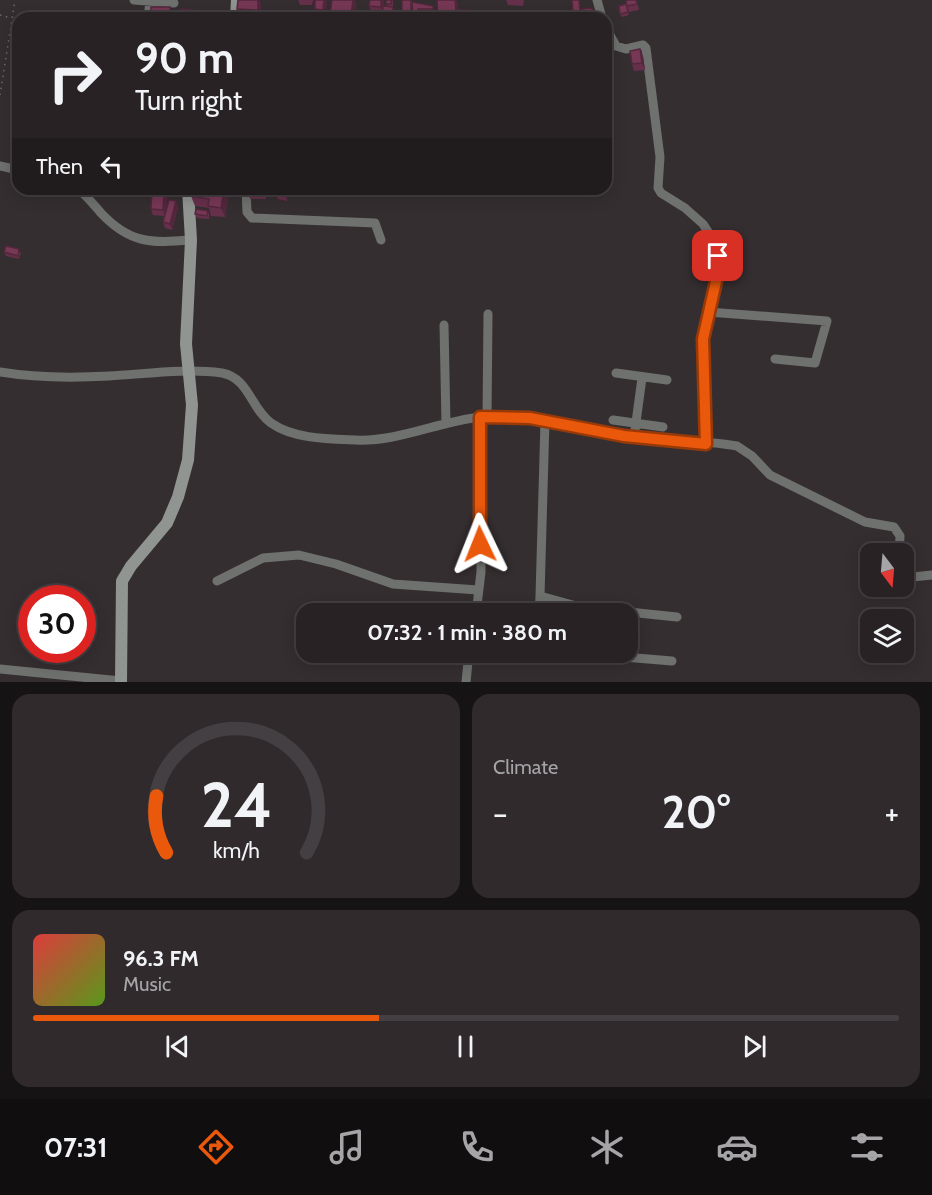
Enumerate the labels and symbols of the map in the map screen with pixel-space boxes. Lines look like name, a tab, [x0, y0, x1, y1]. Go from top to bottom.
pin	[692, 230, 743, 281]
position arrow	[448, 512, 512, 576]
north arrow	[860, 543, 914, 597]
speed limit sign: 30	[18, 585, 96, 663]

